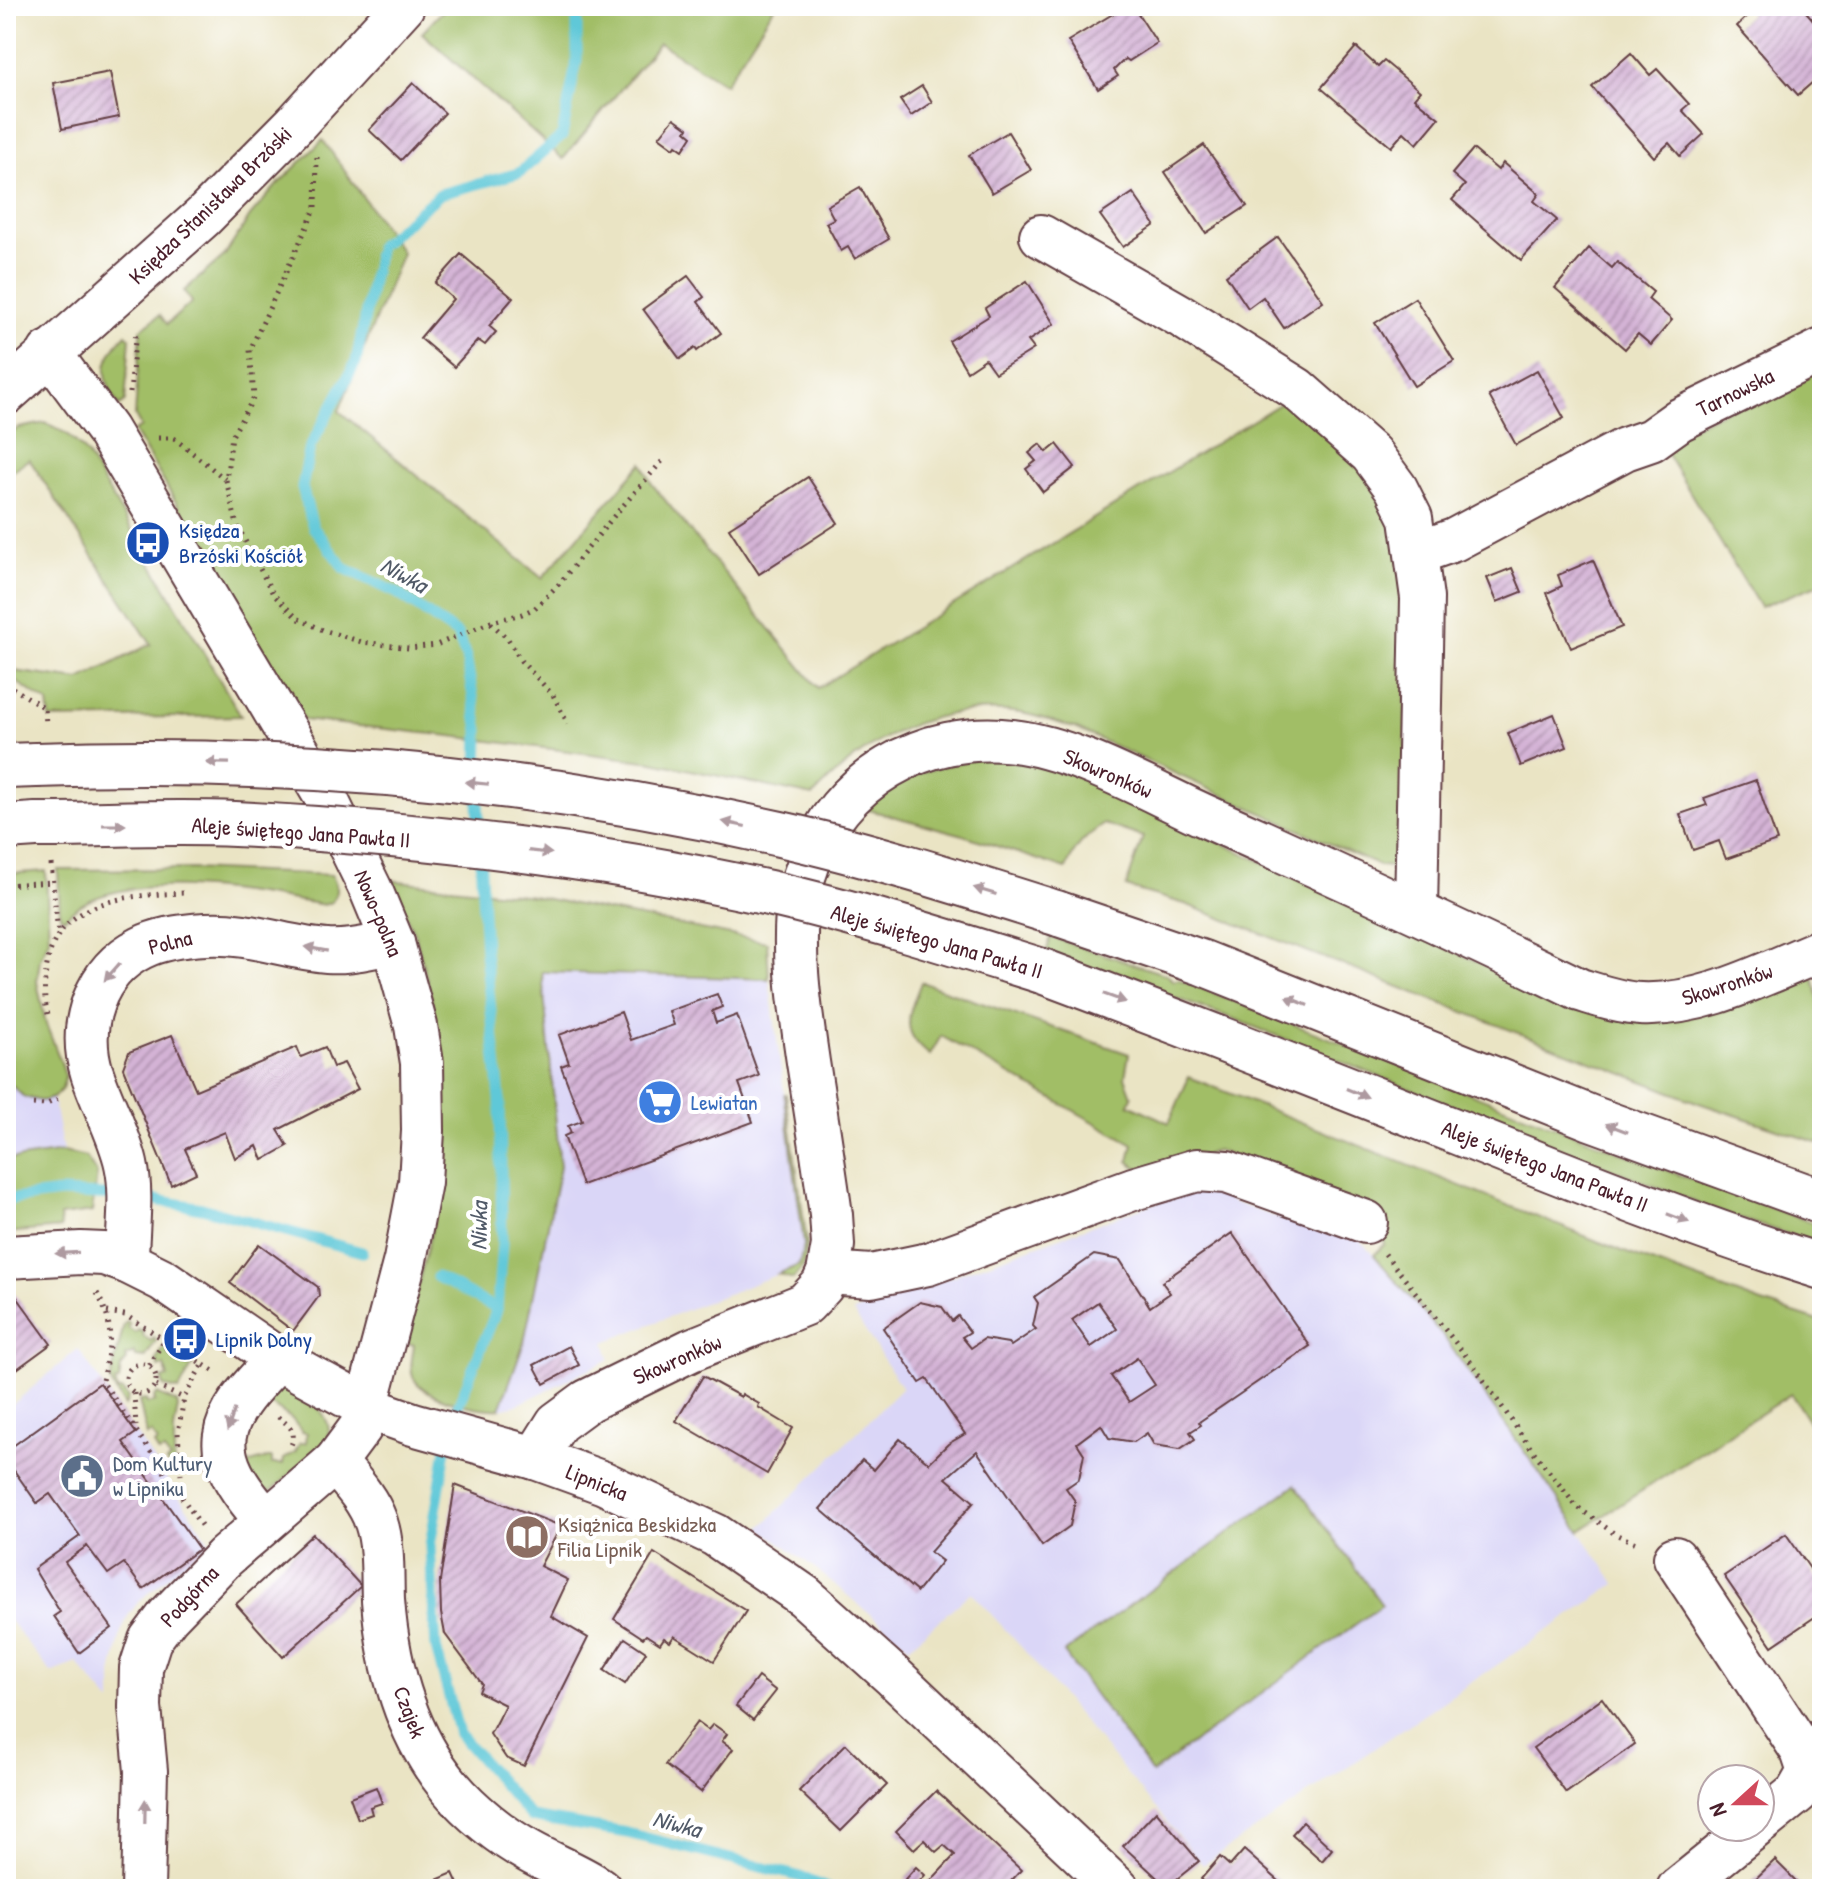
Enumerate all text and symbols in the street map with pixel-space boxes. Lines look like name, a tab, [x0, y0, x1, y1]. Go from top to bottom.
street label: Księdza Stanisława Brzóski	[122, 119, 298, 291]
street label: Tarnowska	[1691, 360, 1779, 424]
place label: Księdza Brzóski Kościół	[179, 515, 304, 570]
bus stop icon: Księdza Brzóski Kościół	[124, 519, 172, 567]
water label: Niwka	[375, 548, 436, 601]
street label: Skowronków	[1059, 741, 1157, 805]
one-way arrow	[205, 756, 230, 769]
one-way arrow	[464, 776, 489, 789]
street label: Aleje świętego Jana Pawła II	[191, 809, 411, 855]
one-way arrow	[721, 817, 746, 830]
one-way arrow	[102, 819, 127, 831]
one-way arrow	[528, 846, 553, 859]
street label: Nowo-polna	[347, 865, 411, 961]
one-way arrow	[972, 884, 996, 897]
street label: Aleje świętego Jana Pawła II	[828, 896, 1046, 986]
street label: Polna	[145, 922, 195, 962]
one-way arrow	[303, 943, 328, 955]
street label: Skowronków	[1678, 955, 1776, 1013]
one-way arrow	[103, 962, 121, 982]
one-way arrow	[1103, 993, 1127, 1005]
one-way arrow	[1285, 994, 1309, 1007]
supermarket icon: Lewiatan	[636, 1078, 684, 1126]
place label: Lewiatan	[691, 1087, 758, 1117]
one-way arrow	[1345, 1087, 1369, 1100]
street label: Aleje świętego Jana Pawła II	[1437, 1113, 1653, 1219]
one-way arrow	[1605, 1121, 1629, 1134]
water label: Niwka	[462, 1199, 494, 1251]
one-way arrow	[1666, 1212, 1690, 1225]
one-way arrow	[54, 1247, 79, 1260]
bus stop icon: Lipnik Dolny	[161, 1315, 209, 1363]
place label: Lipnik Dolny	[216, 1324, 312, 1354]
street label: Skowronków	[628, 1326, 726, 1392]
one-way arrow	[225, 1408, 237, 1432]
place label: Dom Kultury w Lipniku	[113, 1448, 213, 1503]
public building icon: Dom Kultury w Lipniku	[58, 1452, 106, 1500]
street label: Lipnicka	[562, 1456, 632, 1508]
place label: Książnica Beskidzka Filia Lipnik	[557, 1509, 717, 1564]
library icon: Książnica Beskidzka Filia Lipnik	[503, 1513, 551, 1561]
street label: Podgórna	[153, 1559, 225, 1633]
street label: Czajek	[386, 1682, 434, 1742]
north arrow	[1696, 1763, 1776, 1843]
one-way arrow	[139, 1798, 152, 1823]
text: N	[1701, 1799, 1733, 1821]
water label: Niwka	[650, 1801, 707, 1845]

